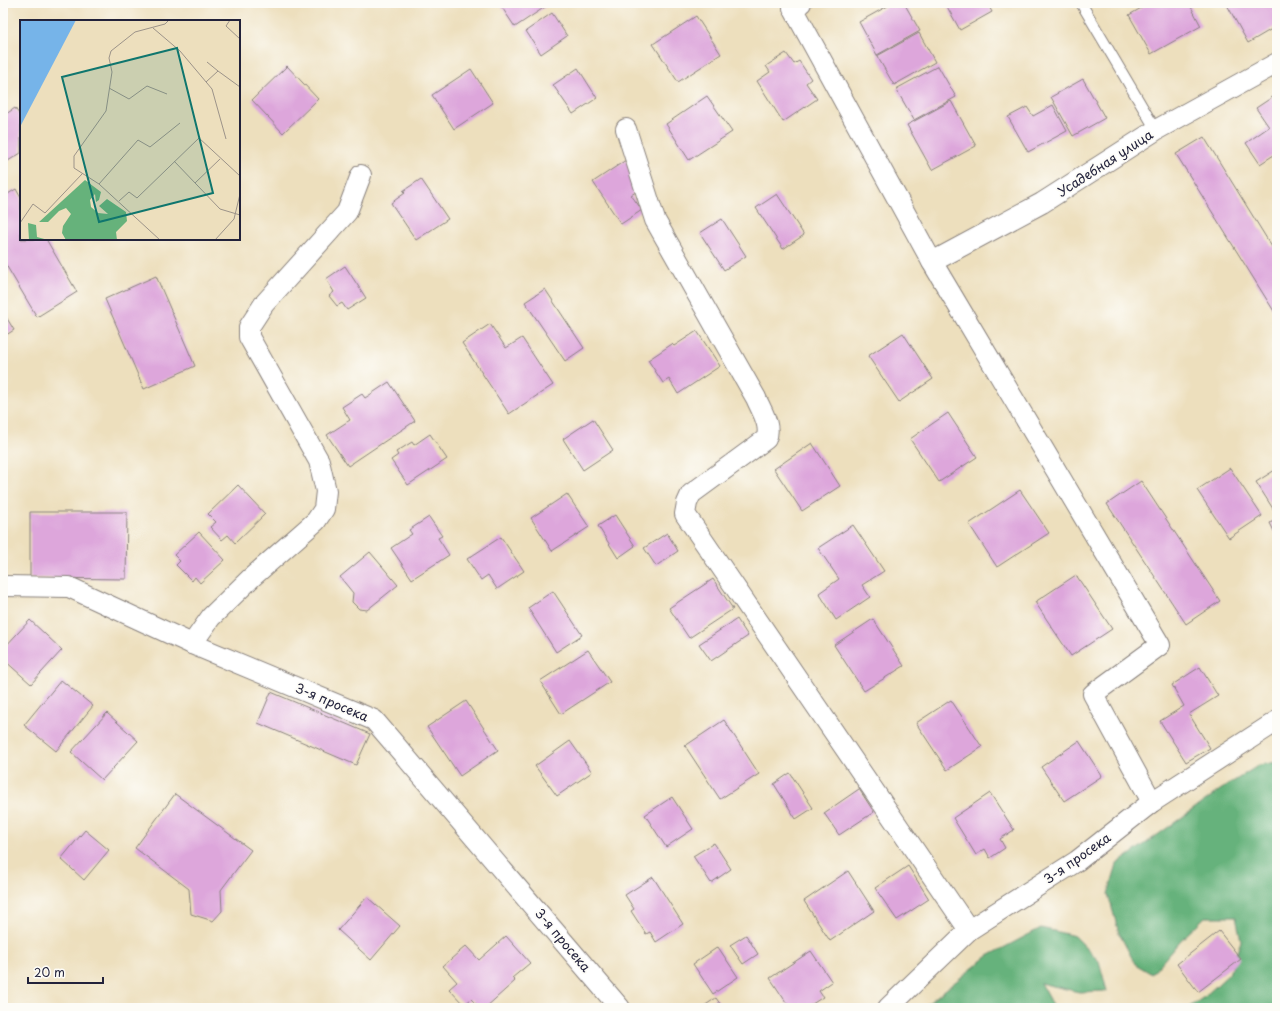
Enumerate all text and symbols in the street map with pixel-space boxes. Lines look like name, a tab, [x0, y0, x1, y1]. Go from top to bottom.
inset map	[20, 20, 240, 240]
street label: Усадебная улица	[1053, 124, 1157, 201]
street label: 3-я просека	[293, 678, 373, 726]
street label: 3-я просека	[1039, 827, 1115, 888]
street label: 3-я просека	[531, 904, 596, 976]
scale bar	[28, 959, 103, 985]
text: 20 m	[34, 963, 65, 981]

